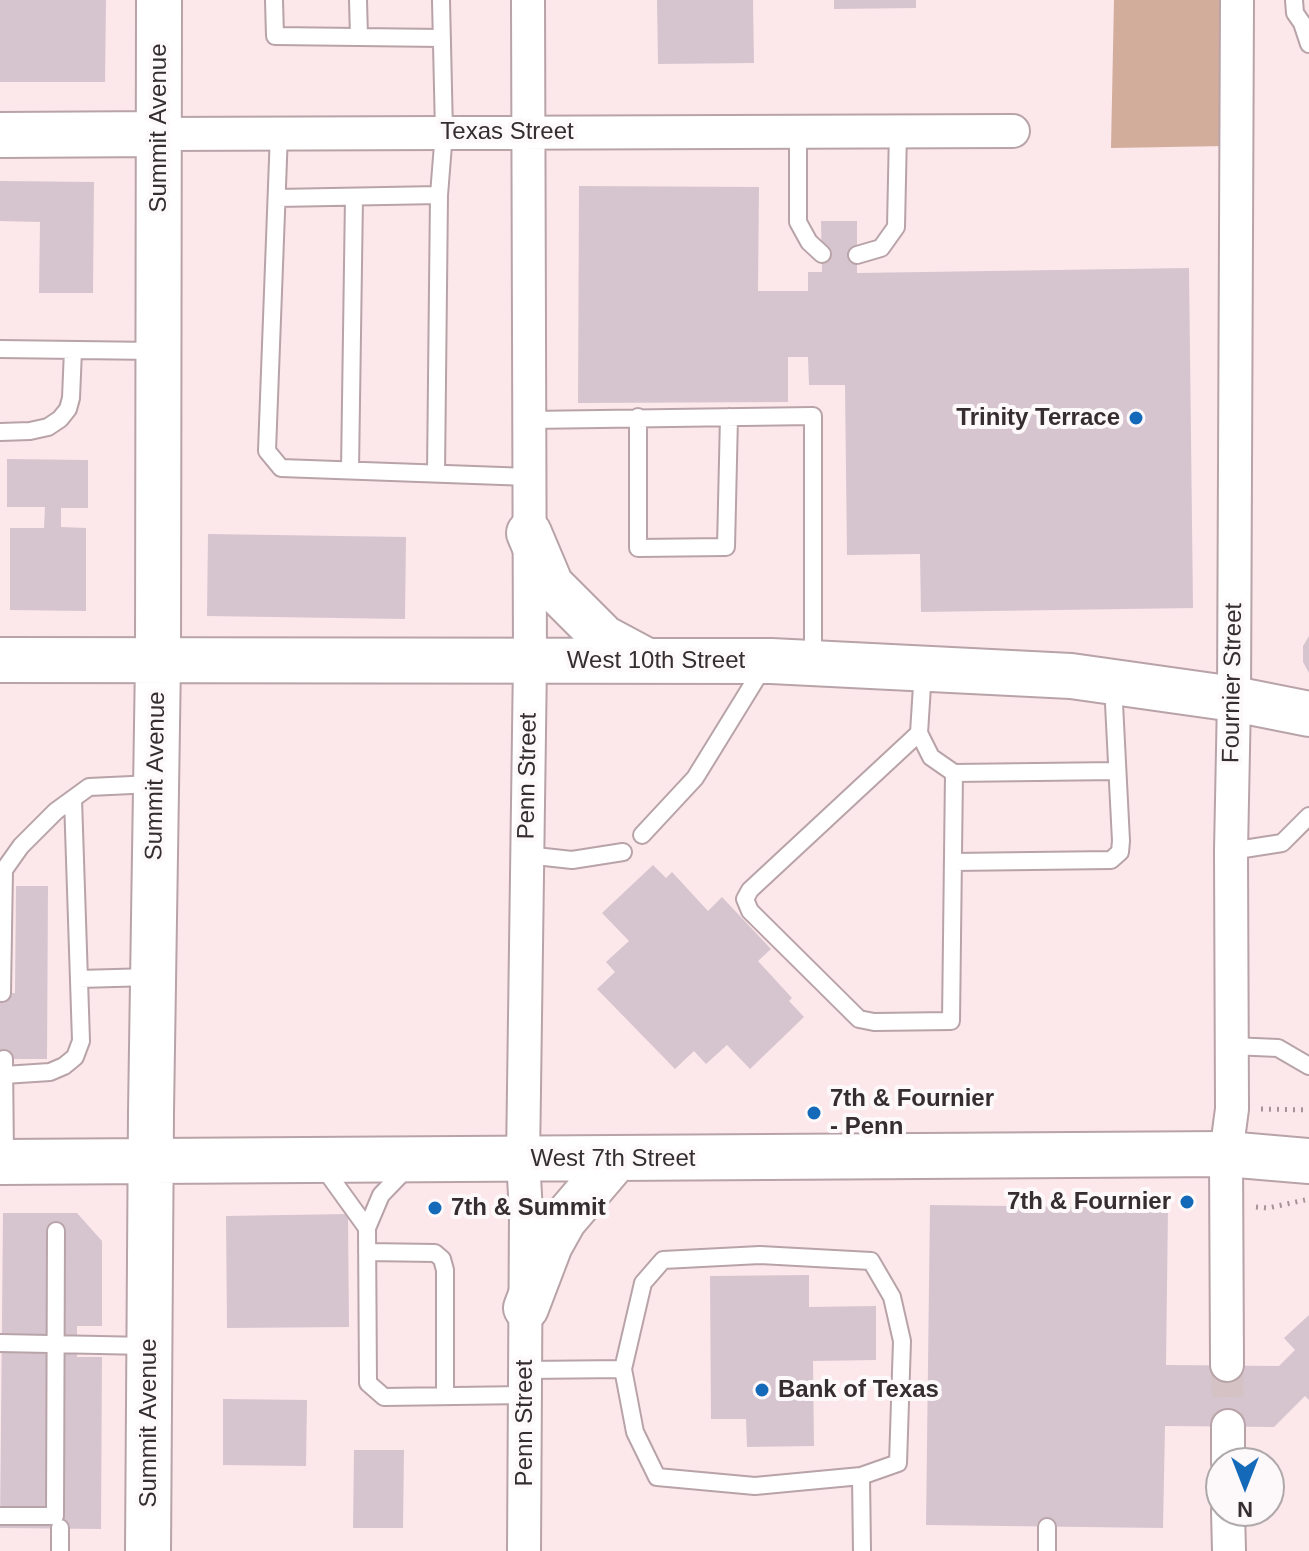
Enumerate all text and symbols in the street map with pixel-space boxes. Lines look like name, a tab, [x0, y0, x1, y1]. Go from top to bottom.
street label: Summit Avenue	[145, 44, 173, 212]
street label: Texas Street	[440, 118, 574, 146]
place label: Trinity Terrace	[956, 404, 1120, 432]
marker: Trinity Terrace	[1127, 409, 1145, 427]
street label: Fournier Street	[1217, 603, 1249, 763]
street label: West 10th Street	[567, 647, 745, 675]
street label: Summit Avenue	[140, 691, 172, 861]
street label: Penn Street	[512, 712, 544, 840]
place label: 7th & Fournier - Penn	[830, 1085, 994, 1141]
marker: 7th & Fournier - Penn	[805, 1104, 823, 1122]
street label: West 7th Street	[531, 1145, 695, 1173]
place label: 7th & Fournier	[1007, 1188, 1171, 1216]
marker: 7th & Fournier	[1178, 1193, 1196, 1211]
place label: 7th & Summit	[451, 1194, 606, 1222]
marker: 7th & Summit	[426, 1199, 444, 1217]
street label: Summit Avenue	[135, 1339, 163, 1507]
street label: Penn Street	[511, 1360, 539, 1486]
place label: Bank of Texas	[778, 1376, 939, 1404]
marker: Bank of Texas	[753, 1381, 771, 1399]
north arrow	[1205, 1447, 1285, 1527]
text: N	[1237, 1497, 1253, 1522]

